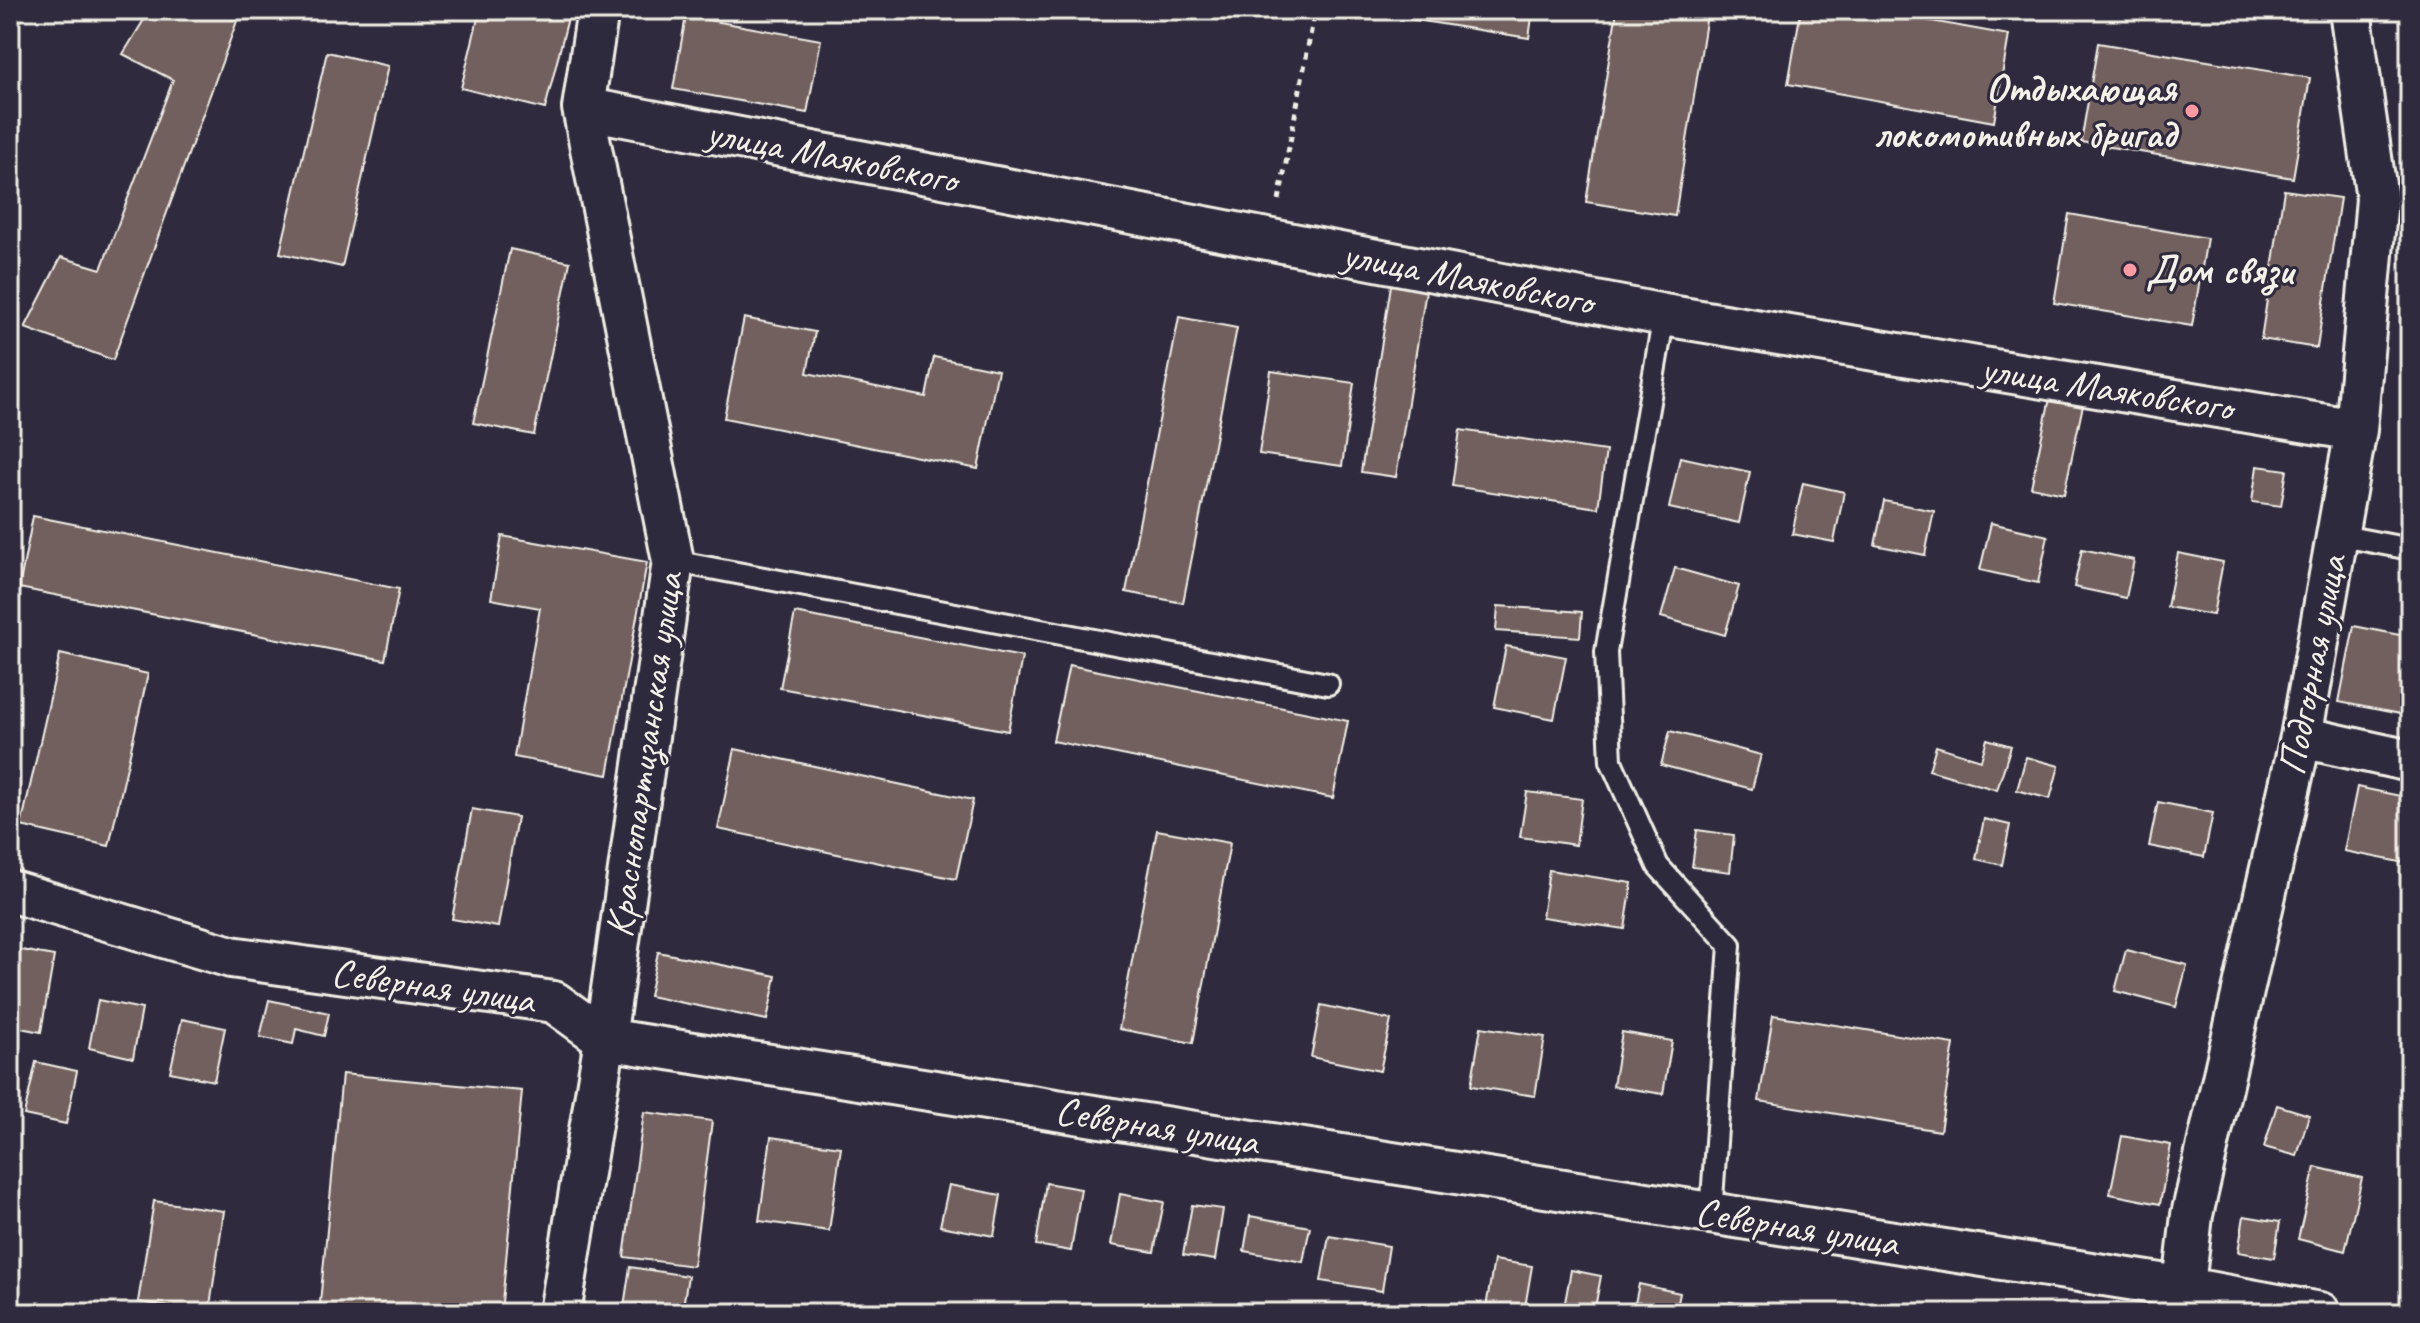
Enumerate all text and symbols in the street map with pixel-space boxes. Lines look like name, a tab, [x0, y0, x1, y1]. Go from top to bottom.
place label: Отдыхающая локомотивных бригад	[1874, 63, 2180, 159]
marker: Отдыхающая локомотивных бригад	[2183, 102, 2201, 120]
street label: улица Маяковского	[701, 107, 965, 206]
street label: улица Маяковского	[1337, 229, 1601, 328]
place label: Дом связи	[2146, 245, 2296, 296]
marker: Дом связи	[2121, 261, 2139, 279]
street label: улица Маяковского	[1976, 343, 2240, 433]
street label: Подгорная улица	[2266, 549, 2358, 779]
street label: Краснопартизанская улица	[594, 567, 695, 940]
street label: Северная улица	[328, 947, 540, 1025]
street label: Северная улица	[1052, 1085, 1264, 1167]
street label: Северная улица	[1692, 1186, 1904, 1268]

